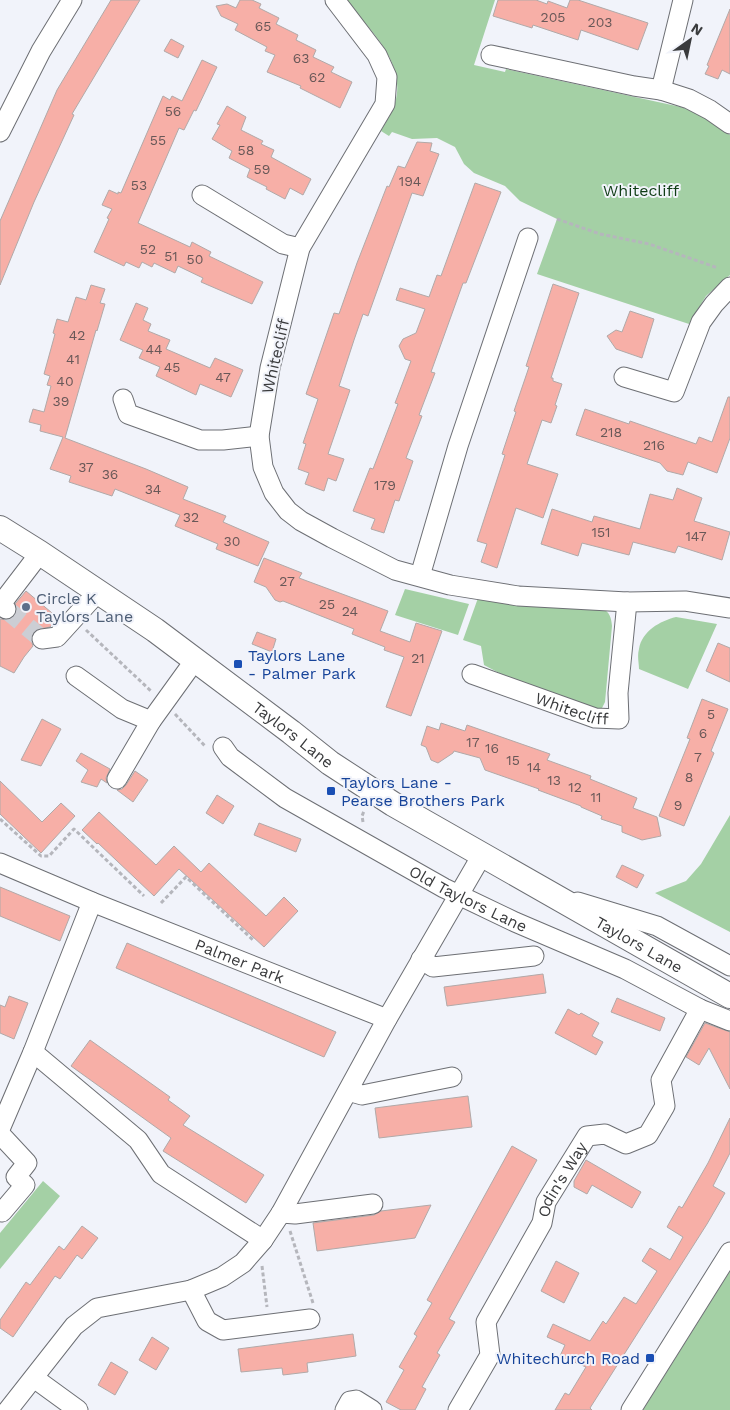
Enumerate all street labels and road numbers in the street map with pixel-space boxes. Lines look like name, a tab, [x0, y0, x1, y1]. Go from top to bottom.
street label: Whitecliff	[258, 316, 293, 395]
street label: Whitecliff	[533, 688, 609, 729]
street label: Taylors Lane	[249, 698, 337, 772]
street label: Old Taylors Lane	[406, 861, 530, 936]
street label: Taylors Lane	[592, 912, 686, 977]
street label: Palmer Park	[192, 935, 287, 987]
street label: Odin's Way	[534, 1138, 591, 1219]

